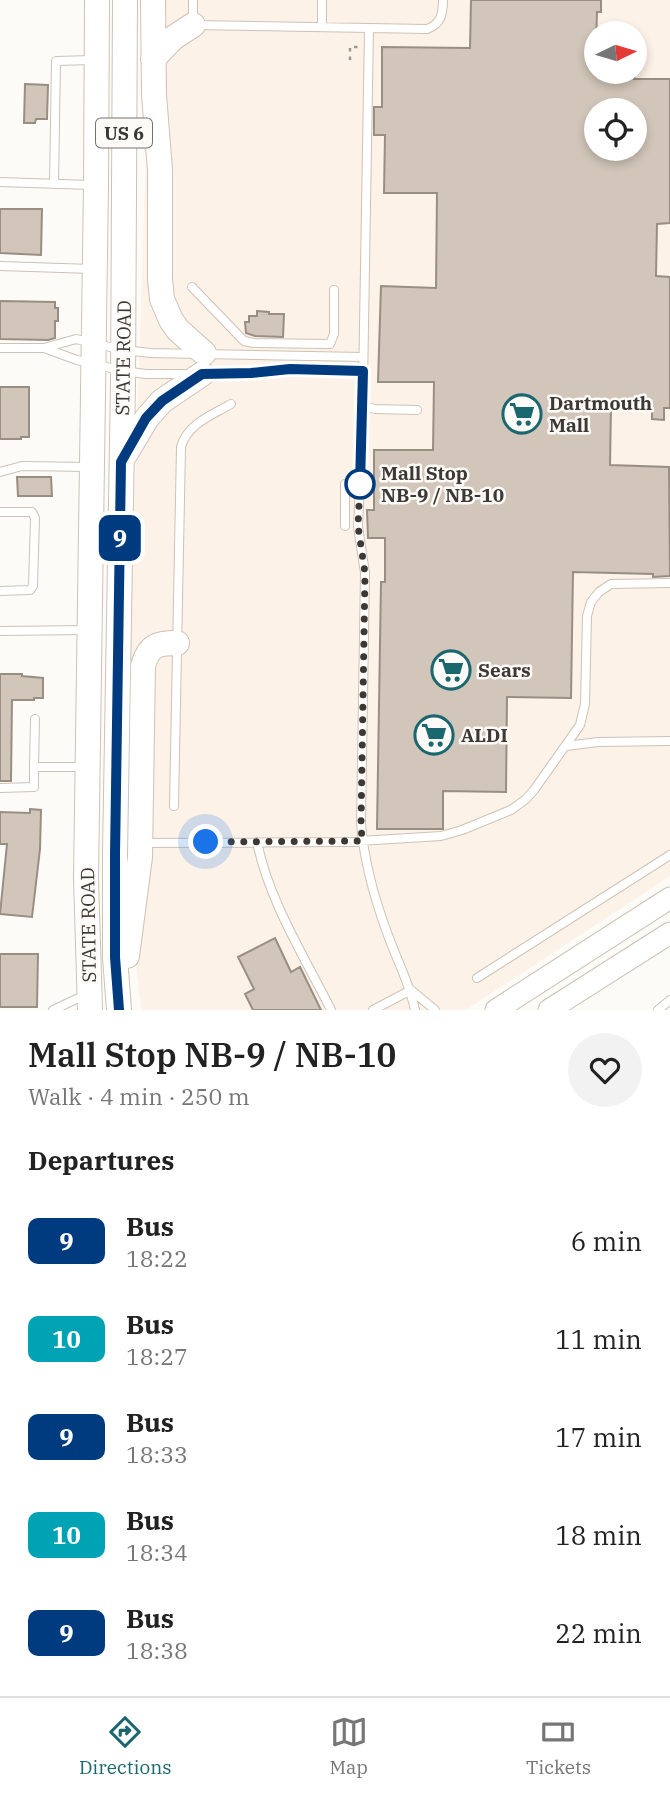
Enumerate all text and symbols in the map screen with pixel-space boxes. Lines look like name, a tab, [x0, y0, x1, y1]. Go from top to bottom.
north arrow	[584, 21, 648, 84]
map controls	[584, 21, 647, 161]
button: locate	[584, 98, 647, 161]
road number: US 6	[96, 118, 152, 148]
street label: STATE ROAD	[110, 300, 136, 416]
place label: Dartmouth Mall	[549, 391, 652, 437]
supermarket icon: Dartmouth Mall	[501, 393, 543, 435]
place label: Mall Stop NB-9 / NB-10	[381, 461, 504, 507]
marker: Mall Stop NB-9 / NB-10	[345, 469, 375, 499]
line badge: 9	[97, 515, 143, 561]
text: 9	[113, 522, 127, 554]
supermarket icon: Sears	[430, 649, 472, 691]
place label: Sears	[478, 658, 531, 682]
supermarket icon: ALDI	[413, 714, 455, 756]
place label: ALDI	[461, 723, 508, 747]
your location	[188, 824, 223, 859]
street label: STATE ROAD	[75, 867, 101, 983]
text: Mall Stop NB-9 / NB-10	[28, 1033, 396, 1076]
button: heart	[568, 1033, 642, 1107]
text: Walk · 4 min · 250 m	[28, 1081, 250, 1111]
text: Departures	[28, 1143, 174, 1177]
text: Bus	[126, 1209, 174, 1243]
text: 6 min	[571, 1224, 642, 1258]
text: 9	[59, 1225, 74, 1257]
text: 18:22	[126, 1243, 188, 1273]
text: Bus	[126, 1307, 174, 1341]
text: 11 min	[555, 1322, 642, 1356]
text: 10	[52, 1323, 81, 1355]
text: 18:27	[126, 1341, 188, 1371]
text: Bus	[126, 1405, 174, 1439]
text: 17 min	[555, 1420, 642, 1454]
text: 9	[59, 1421, 74, 1453]
text: 18:33	[126, 1439, 188, 1469]
text: Bus	[126, 1503, 174, 1537]
text: 18 min	[555, 1518, 642, 1552]
text: 10	[52, 1519, 81, 1551]
text: 18:34	[126, 1537, 188, 1567]
text: Bus	[126, 1601, 174, 1635]
text: 22 min	[555, 1616, 642, 1650]
text: 9	[59, 1617, 74, 1649]
text: 18:38	[126, 1635, 188, 1665]
tab: Directions	[79, 1713, 172, 1779]
tab: Map	[329, 1713, 368, 1779]
tab: Tickets	[526, 1713, 591, 1779]

